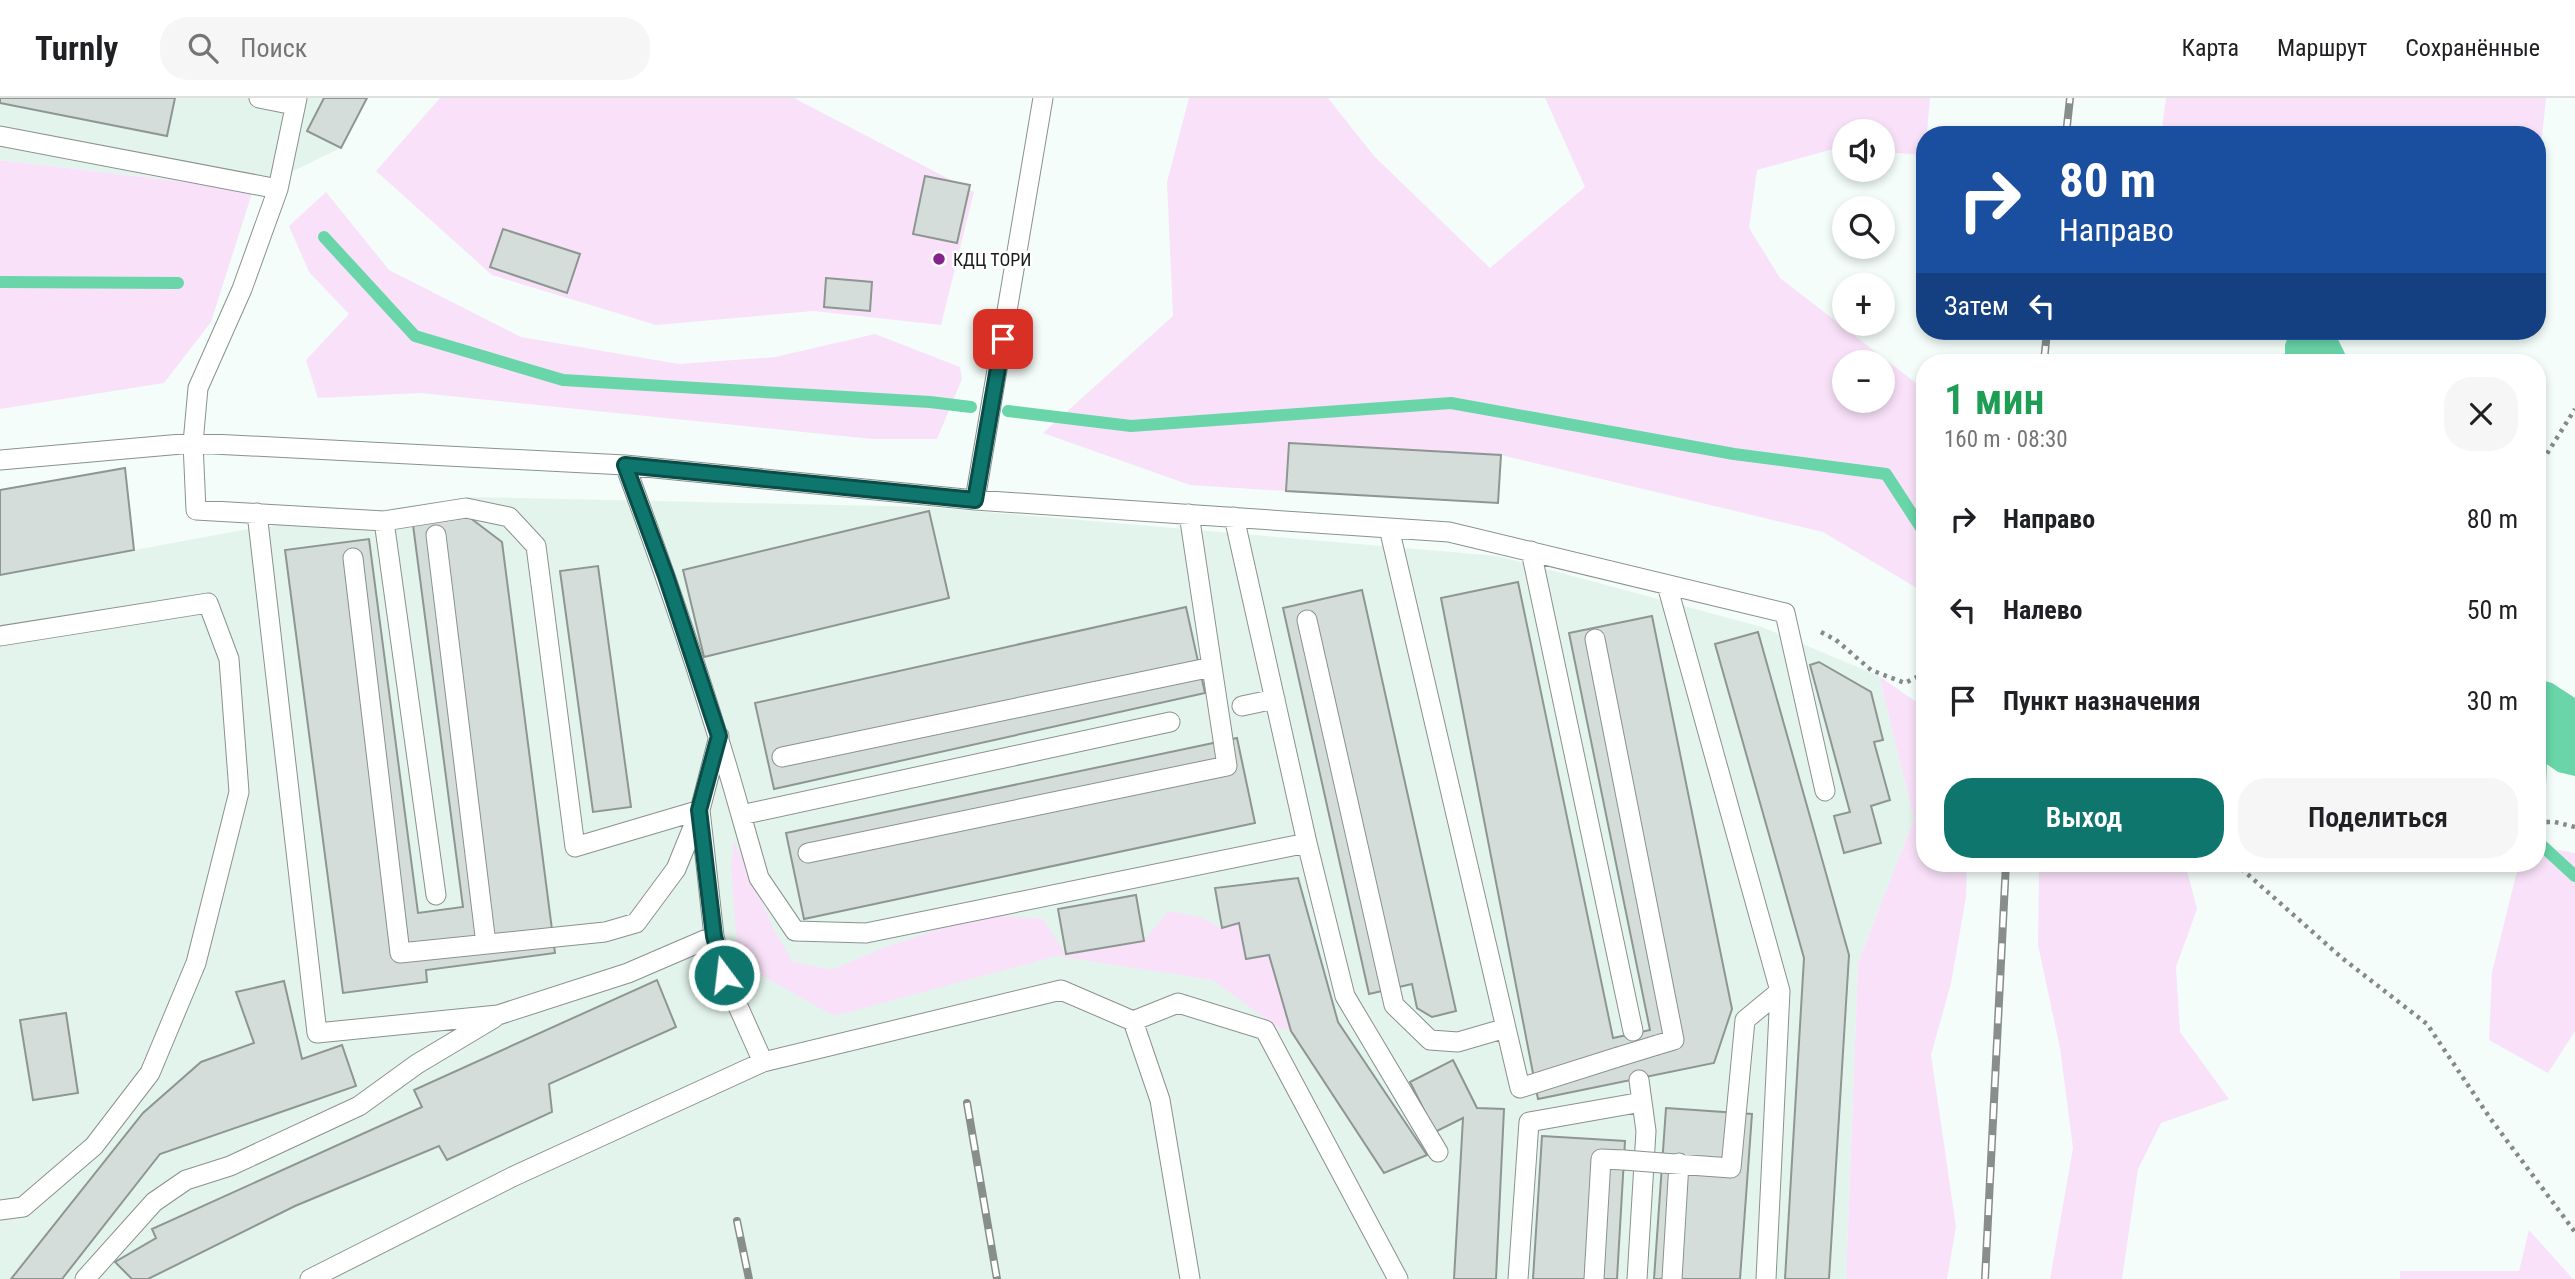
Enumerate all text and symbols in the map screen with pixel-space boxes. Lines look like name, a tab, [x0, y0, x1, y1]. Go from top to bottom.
search box	[160, 17, 650, 80]
text: Turnly	[35, 29, 118, 68]
icon: search	[184, 29, 222, 67]
text: Поиск	[240, 33, 307, 63]
text: Карта	[2182, 34, 2239, 62]
text: Маршрут	[2277, 34, 2367, 62]
text: Сохранённые	[2405, 34, 2540, 62]
map controls	[1832, 119, 1895, 413]
button: sound	[1832, 119, 1895, 182]
text: 80 m	[2059, 152, 2156, 209]
icon: right	[1944, 154, 2035, 245]
button: search	[1832, 196, 1895, 259]
text: Направо	[2059, 211, 2174, 249]
place label: КДЦ ТОРИ	[953, 249, 1031, 270]
marker: КДЦ ТОРИ	[931, 251, 947, 267]
button: +	[1832, 273, 1895, 336]
icon: left	[2023, 287, 2061, 325]
text: Затем	[1944, 291, 2009, 321]
pin	[973, 309, 1033, 369]
icon: arrive	[984, 320, 1022, 358]
button: −	[1832, 350, 1895, 413]
text: 1 мин	[1944, 375, 2045, 424]
button: close	[2444, 377, 2518, 451]
text: 160 m · 08:30	[1944, 426, 2068, 453]
icon: right	[1944, 500, 1982, 538]
text: Направо	[2003, 504, 2095, 534]
text: 80 m	[2467, 504, 2518, 534]
icon: left	[1944, 591, 1982, 629]
text: Налево	[2003, 595, 2083, 625]
text: 50 m	[2467, 595, 2518, 625]
icon: arrive	[1944, 682, 1982, 720]
text: Пункт назначения	[2003, 686, 2201, 716]
text: 30 m	[2467, 686, 2518, 716]
button: Выход	[1944, 778, 2224, 858]
button: Поделиться	[2238, 778, 2518, 858]
position arrow	[687, 938, 761, 1012]

